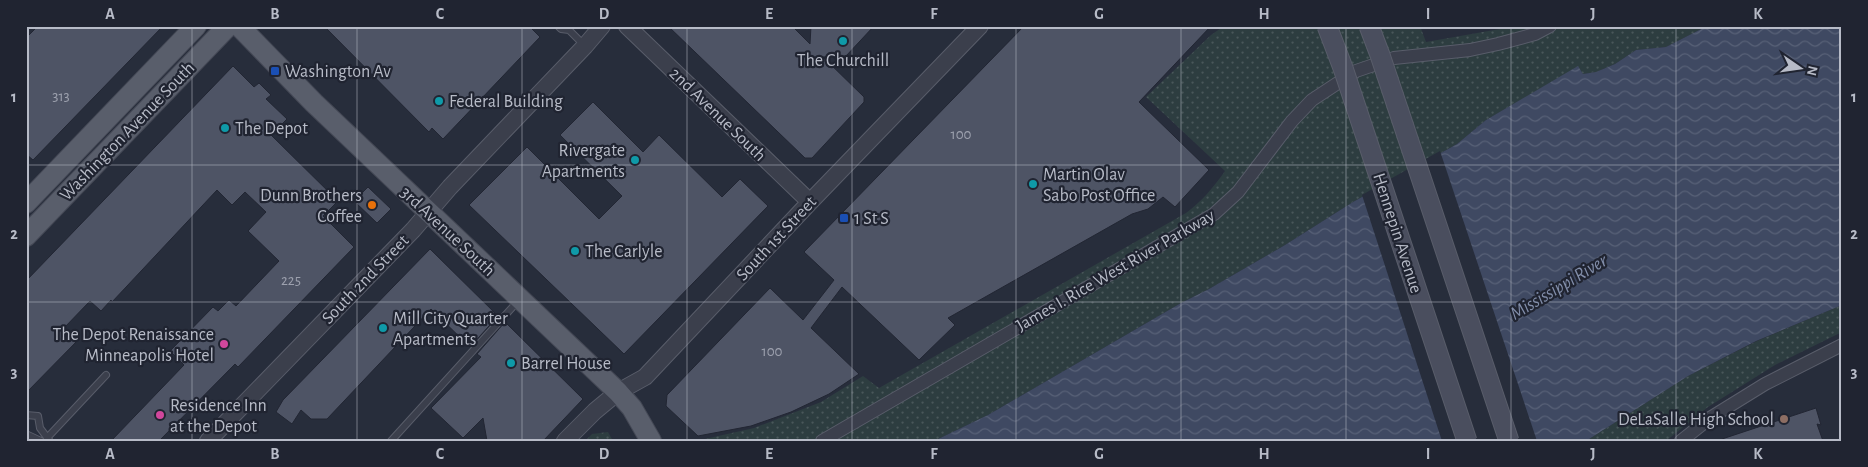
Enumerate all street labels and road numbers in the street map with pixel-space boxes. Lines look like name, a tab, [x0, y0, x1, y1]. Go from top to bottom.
street label: Washington Avenue South	[57, 59, 198, 204]
street label: 2nd Avenue South	[666, 64, 769, 165]
street label: Hennepin Avenue	[1369, 171, 1425, 296]
street label: 3rd Avenue South	[396, 183, 498, 280]
street label: South 1st Street	[733, 193, 820, 284]
street label: James I. Rice West River Parkway	[1013, 206, 1218, 335]
street label: South 2nd Street	[319, 231, 413, 328]

